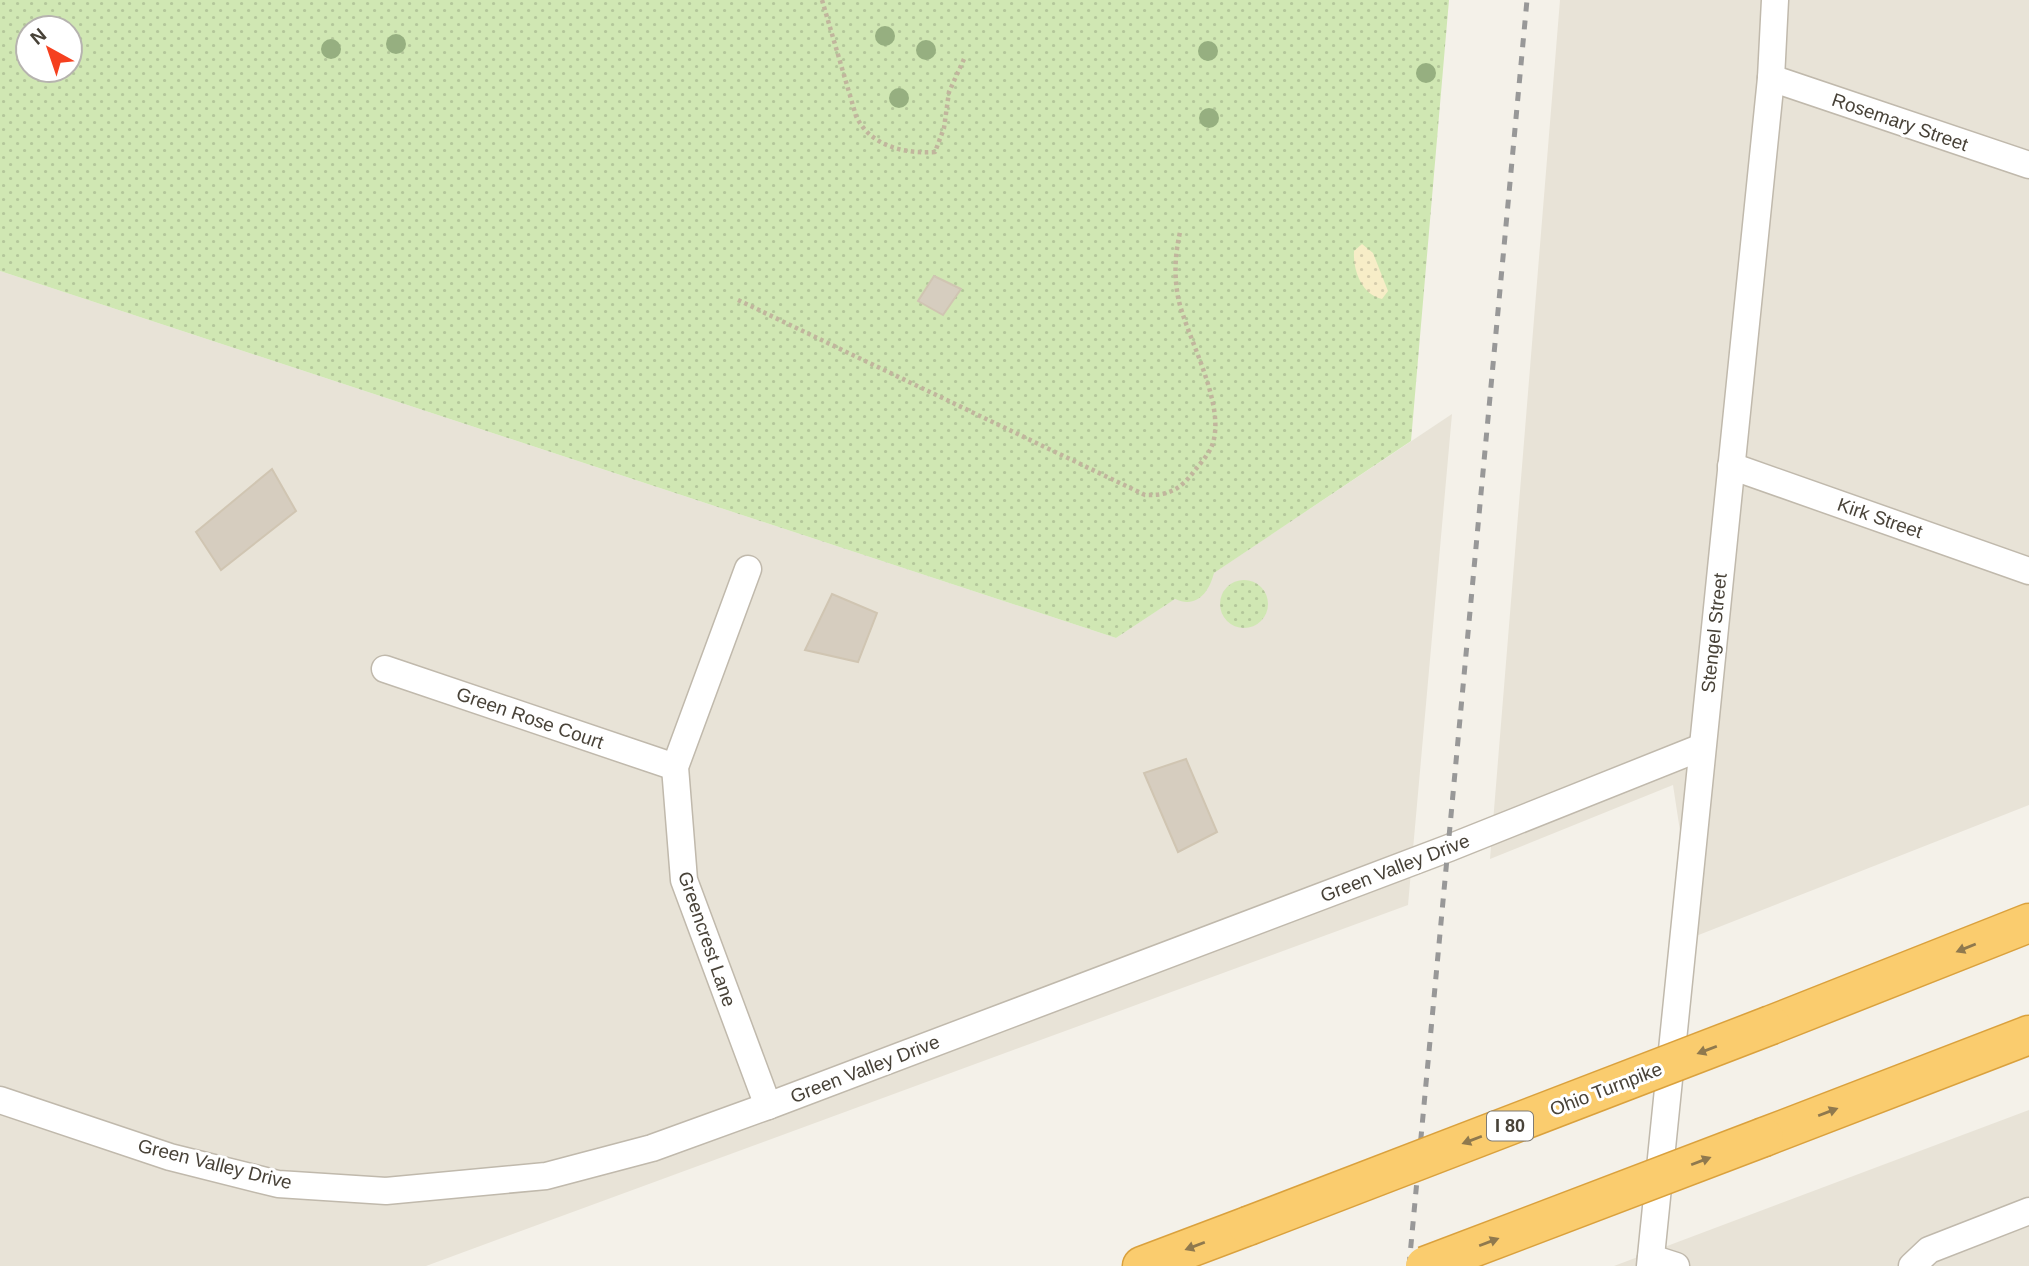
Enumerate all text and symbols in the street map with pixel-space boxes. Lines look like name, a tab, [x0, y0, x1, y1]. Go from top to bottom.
north arrow	[14, 14, 84, 84]
text: N	[26, 24, 50, 49]
street label: Rosemary Street	[1829, 89, 1971, 155]
street label: Kirk Street	[1835, 494, 1926, 543]
street label: Stengel Street	[1697, 571, 1731, 694]
street label: Green Rose Court	[454, 683, 607, 753]
street label: Green Valley Drive	[1317, 830, 1473, 906]
street label: Greencrest Lane	[674, 869, 740, 1009]
one-way arrow	[1955, 943, 1976, 954]
street label: Green Valley Drive	[787, 1031, 943, 1107]
one-way arrow	[1697, 1045, 1718, 1056]
street label: Ohio Turnpike	[1547, 1058, 1665, 1120]
one-way arrow	[1817, 1107, 1838, 1118]
road number: I 80	[1487, 1112, 1533, 1140]
street label: Green Valley Drive	[136, 1135, 294, 1193]
one-way arrow	[1462, 1135, 1483, 1146]
one-way arrow	[1691, 1155, 1712, 1166]
one-way arrow	[1478, 1236, 1499, 1247]
one-way arrow	[1185, 1241, 1206, 1252]

